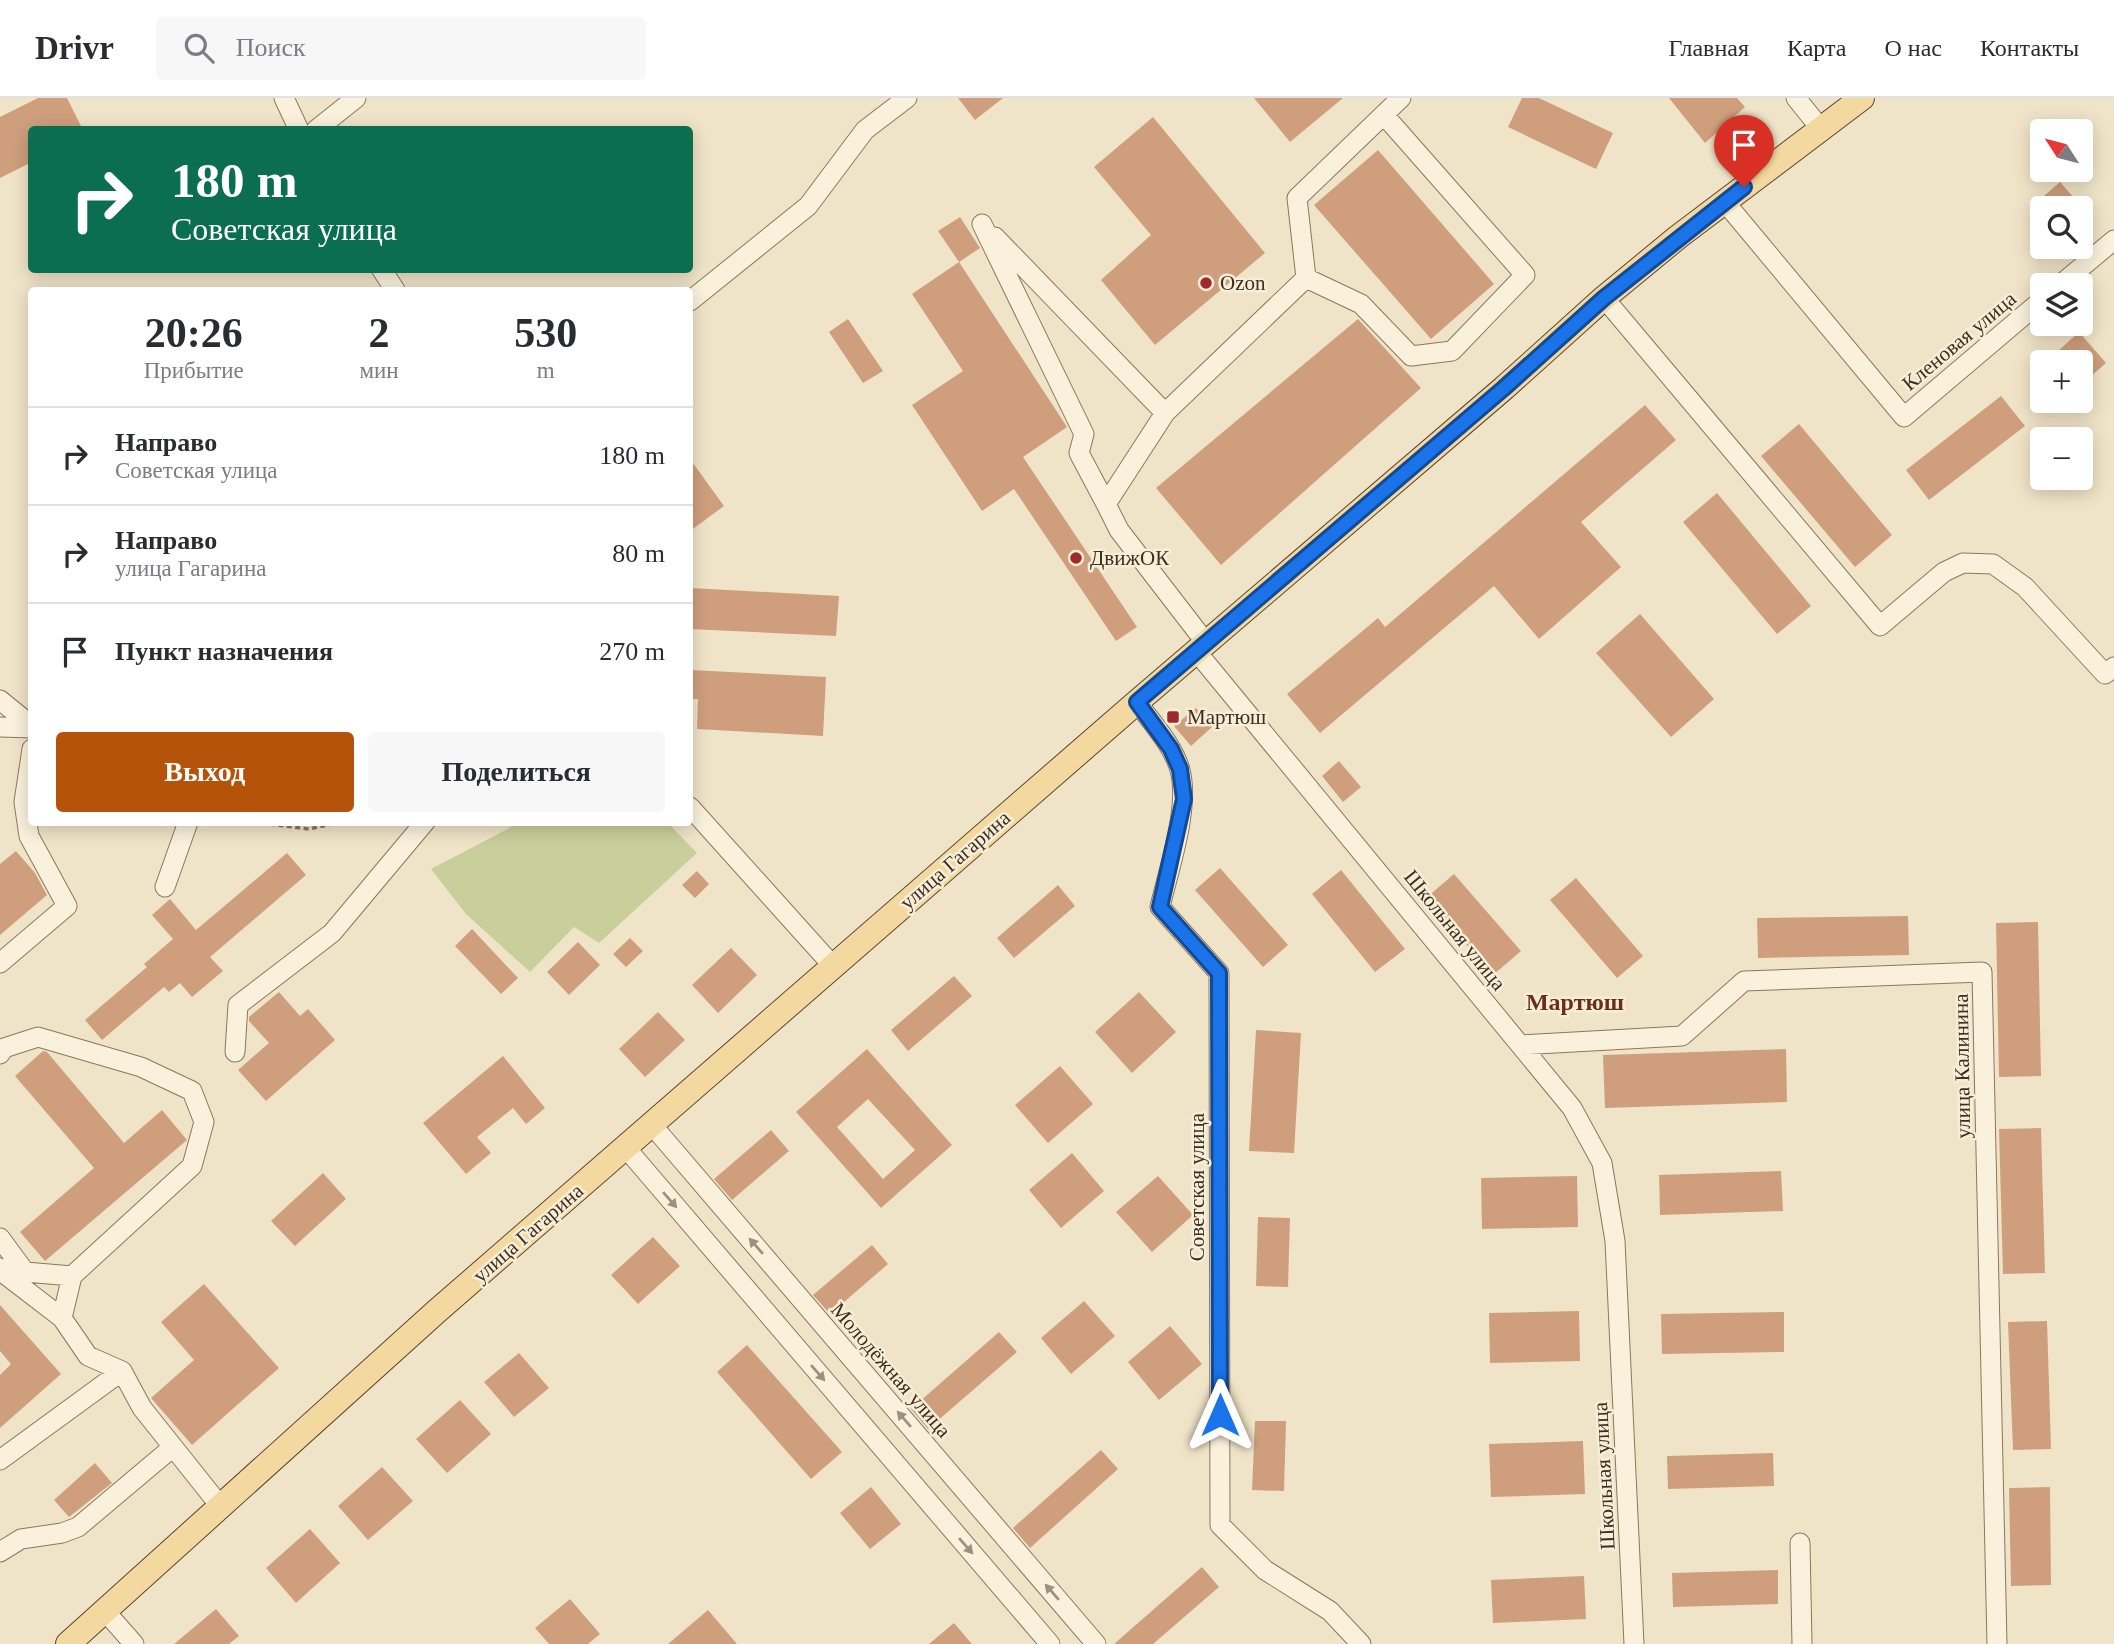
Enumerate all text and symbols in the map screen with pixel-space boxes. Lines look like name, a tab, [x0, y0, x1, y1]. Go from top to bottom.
search box	[156, 17, 646, 80]
icon: search	[180, 29, 218, 67]
text: Drivr	[35, 30, 114, 66]
text: Поиск	[236, 33, 306, 62]
text: Главная	[1668, 35, 1749, 61]
text: Карта	[1787, 35, 1846, 61]
text: О нас	[1884, 35, 1942, 61]
text: Контакты	[1980, 35, 2079, 61]
pin	[1714, 115, 1774, 187]
north arrow	[2030, 119, 2093, 182]
map controls	[2030, 119, 2093, 490]
icon: arrive	[1725, 126, 1763, 164]
text: 180 m	[171, 153, 298, 208]
icon: right	[56, 154, 147, 245]
button: search	[2030, 196, 2093, 259]
text: Советская улица	[171, 211, 397, 247]
place label: Ozon	[1220, 271, 1266, 295]
button: layers	[2030, 273, 2093, 336]
marker: Ozon	[1198, 275, 1214, 291]
street label: Кленовая улица	[1897, 286, 2021, 396]
text: 20:26	[145, 310, 243, 356]
text: 2	[369, 310, 390, 356]
text: 530	[514, 310, 577, 356]
button: +	[2030, 350, 2093, 413]
text: Прибытие	[144, 358, 244, 383]
text: мин	[359, 358, 399, 383]
text: m	[537, 358, 555, 383]
button: −	[2030, 427, 2093, 490]
text: Направо	[115, 428, 217, 457]
icon: right	[56, 437, 94, 475]
text: 180 m	[599, 441, 665, 470]
text: Советская улица	[115, 458, 277, 483]
text: Направо	[115, 526, 217, 555]
icon: right	[56, 535, 94, 573]
text: 80 m	[612, 539, 665, 568]
place label: ДвижОК	[1090, 546, 1170, 570]
marker: ДвижОК	[1068, 550, 1084, 566]
text: улица Гагарина	[115, 556, 266, 581]
icon: arrive	[56, 633, 94, 671]
text: Пункт назначения	[115, 637, 333, 666]
text: 270 m	[599, 637, 665, 666]
place label: Мартюш	[1187, 705, 1266, 729]
marker: Мартюш	[1165, 709, 1181, 725]
button: Выход	[56, 732, 354, 812]
button: Поделиться	[368, 732, 665, 812]
street label: улица Гагарина	[895, 805, 1016, 914]
street label: Школьная улица	[1399, 865, 1511, 996]
district label: Мартюш	[1526, 989, 1624, 1015]
street label: улица Калинина	[1949, 993, 1975, 1139]
street label: Советская улица	[1185, 1112, 1209, 1261]
street label: улица Гагарина	[468, 1178, 589, 1287]
one-way arrow	[662, 1191, 678, 1209]
one-way arrow	[749, 1238, 764, 1255]
street label: Молодёжная улица	[826, 1298, 956, 1443]
one-way arrow	[810, 1364, 826, 1382]
position arrow	[1183, 1378, 1257, 1452]
street label: Школьная улица	[1588, 1401, 1620, 1550]
one-way arrow	[897, 1411, 912, 1428]
one-way arrow	[958, 1537, 974, 1555]
one-way arrow	[1044, 1583, 1060, 1601]

